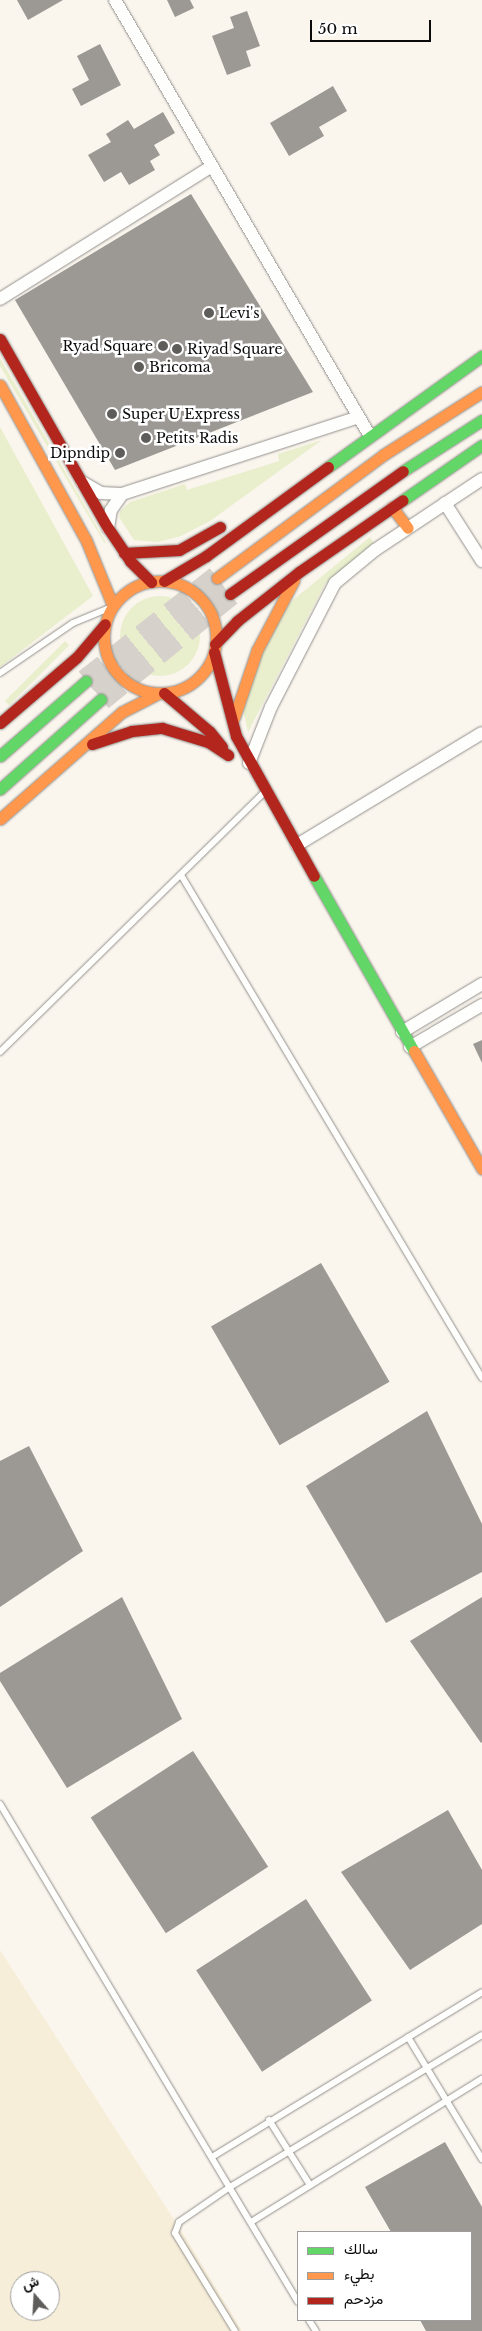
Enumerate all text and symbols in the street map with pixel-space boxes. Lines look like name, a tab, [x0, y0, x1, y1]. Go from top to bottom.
scale bar	[312, 10, 433, 42]
text: 50 m	[318, 19, 358, 38]
place label: Levi's	[219, 305, 260, 321]
marker: Levi's	[203, 307, 215, 319]
place label: Ryad Square	[63, 338, 153, 354]
marker: Ryad Square	[157, 340, 169, 352]
place label: Riyad Square	[187, 341, 283, 357]
marker: Riyad Square	[171, 343, 183, 355]
place label: Bricoma	[149, 359, 211, 375]
marker: Bricoma	[133, 361, 145, 373]
place label: Super U Express	[122, 406, 240, 422]
marker: Super U Express	[106, 408, 118, 420]
place label: Petits Radis	[156, 430, 238, 446]
marker: Petits Radis	[140, 432, 152, 444]
place label: Dipndip	[50, 445, 110, 461]
marker: Dipndip	[114, 447, 126, 459]
legend	[297, 2231, 472, 2321]
text: سالك	[344, 2239, 378, 2258]
text: بطيء	[344, 2264, 374, 2283]
north arrow	[10, 2271, 60, 2321]
text: ش	[20, 2272, 41, 2294]
text: مزدحم	[344, 2289, 383, 2308]

